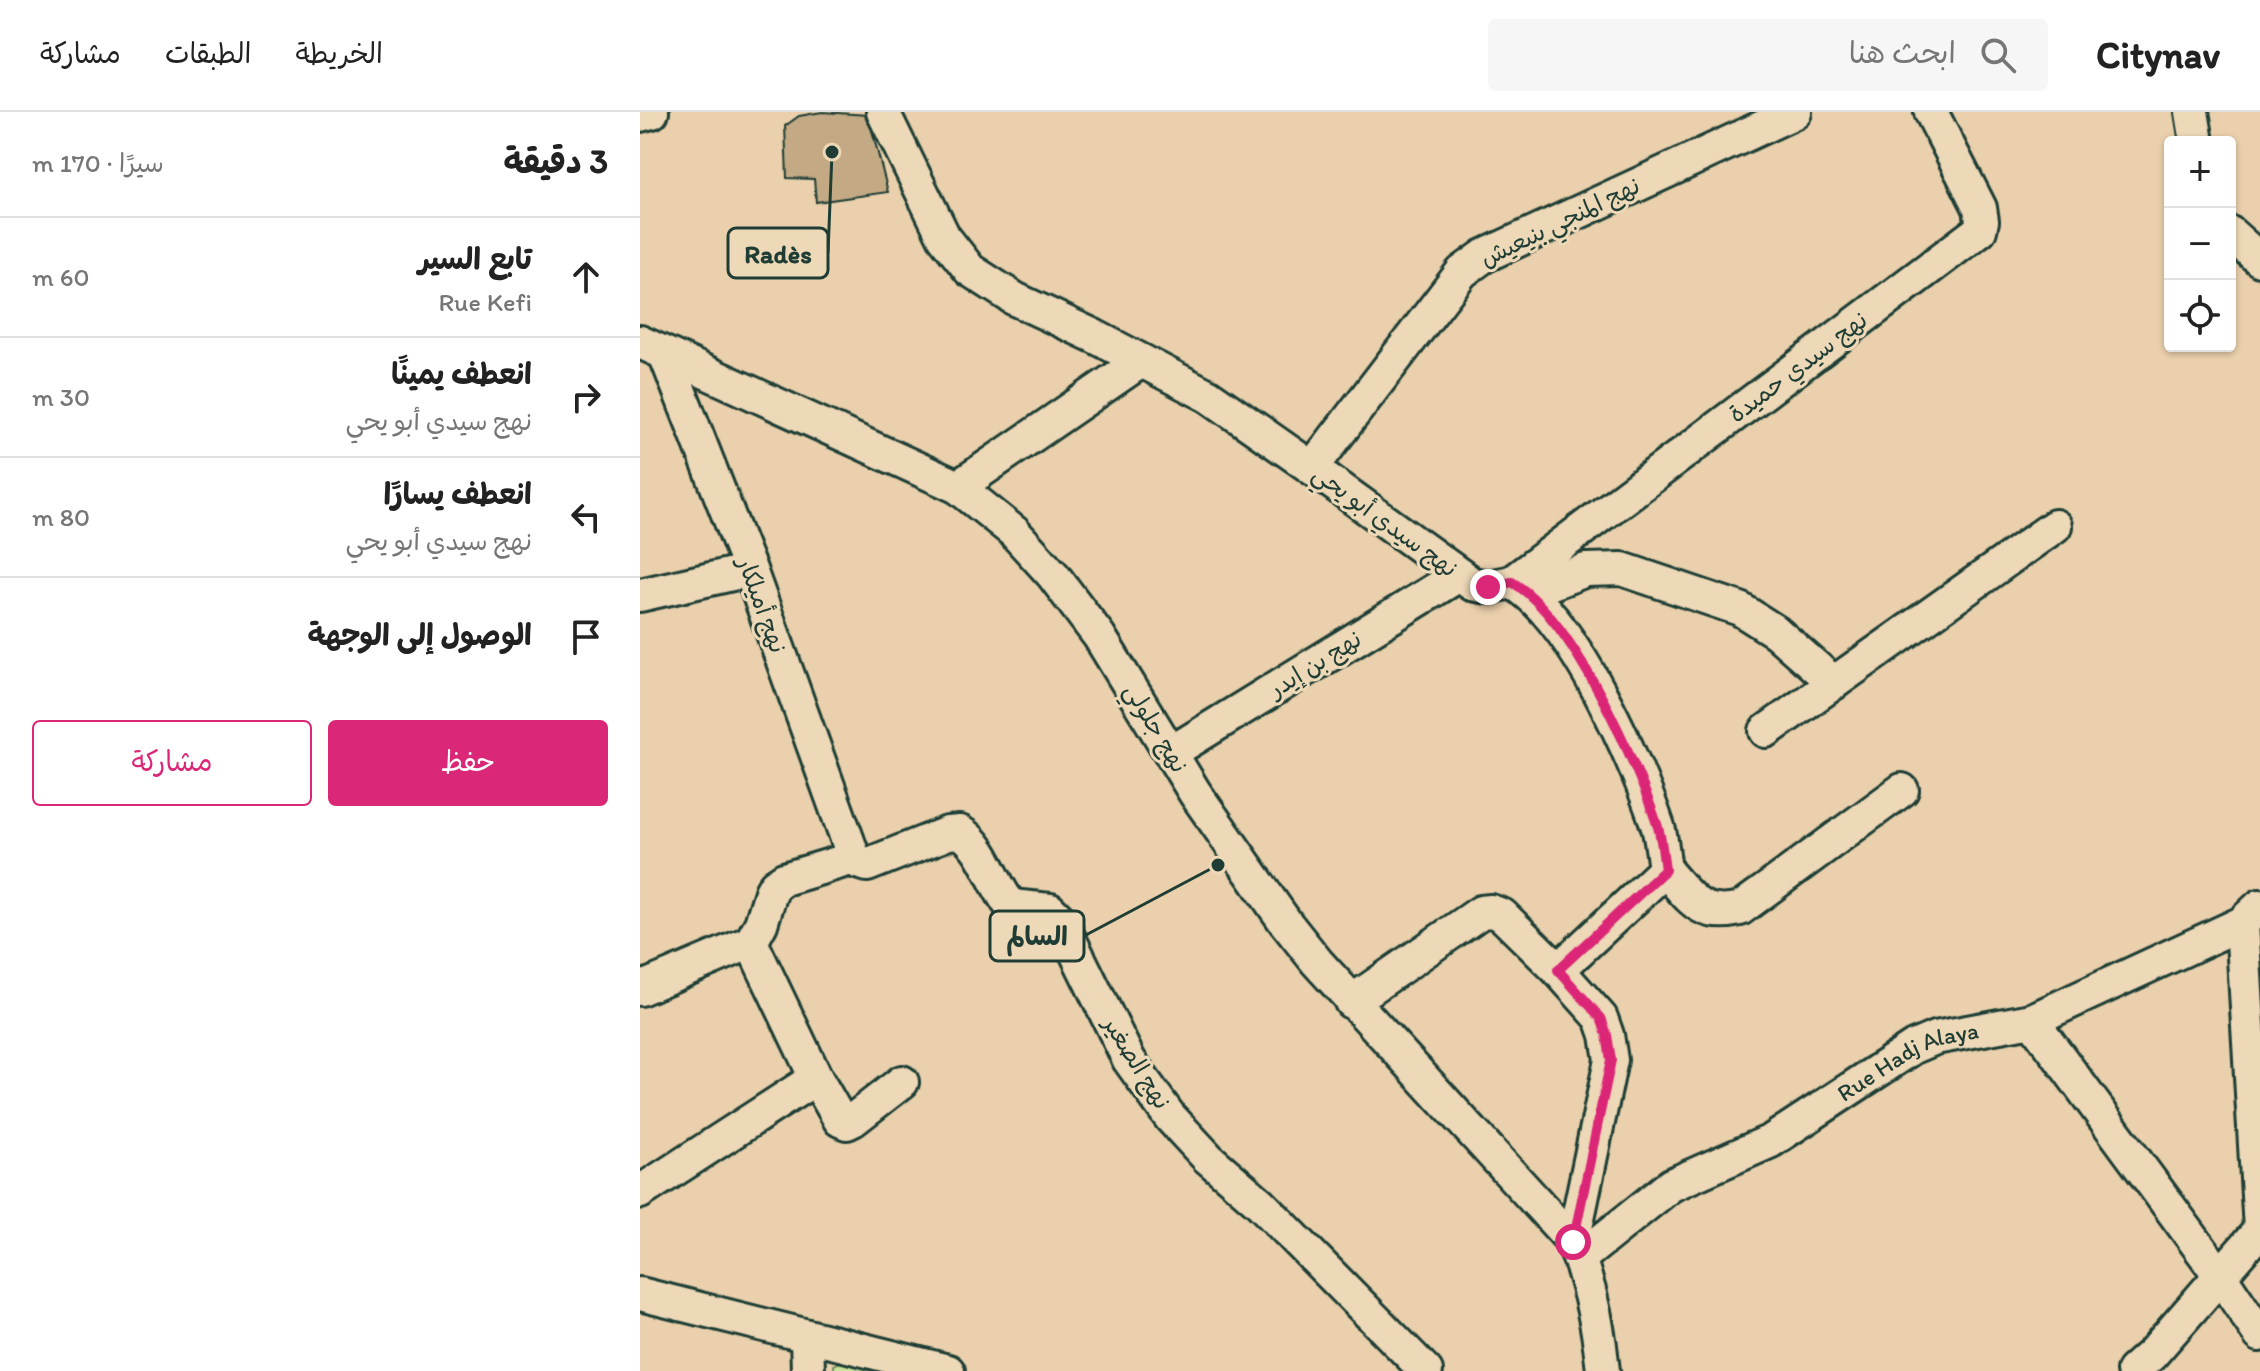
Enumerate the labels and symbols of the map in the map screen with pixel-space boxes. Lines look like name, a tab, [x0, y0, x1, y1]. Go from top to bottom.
street label: نهج المنجي بنيعيش	[1475, 170, 1647, 279]
callout: Radès	[728, 228, 828, 278]
text: Radès	[744, 238, 812, 270]
street label: نهج سيدي حميدة	[1722, 305, 1875, 431]
street label: نهج سيدي أبو يحي	[1303, 458, 1463, 589]
street label: نهج أميلكار	[729, 551, 793, 658]
route end	[1470, 569, 1506, 605]
street label: نهج بن إيدر	[1261, 624, 1368, 706]
street label: نهج جلولي	[1112, 678, 1194, 781]
callout: السالم	[990, 911, 1084, 961]
text: السالم	[1006, 920, 1068, 957]
street label: نهج الصغير	[1095, 1009, 1177, 1115]
street label: Rue Hadj Alaya	[1831, 1015, 1981, 1108]
route start	[1555, 1224, 1591, 1260]

